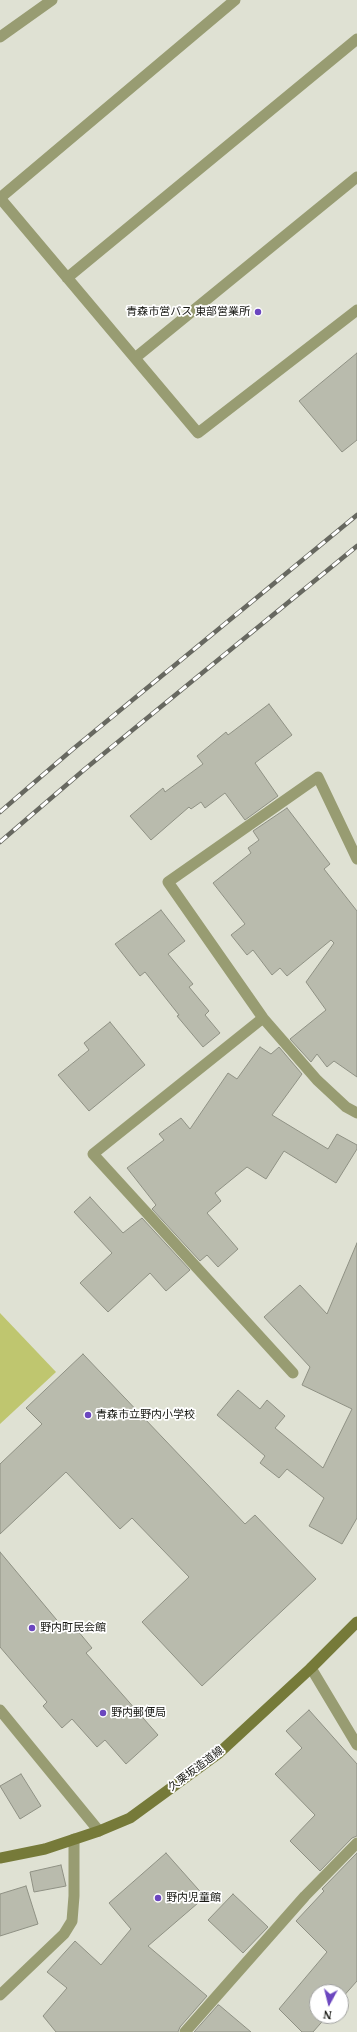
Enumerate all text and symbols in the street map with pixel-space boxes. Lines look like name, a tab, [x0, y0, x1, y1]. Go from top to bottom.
place label: 青森市営バス 東部営業所	[126, 305, 250, 319]
marker: 青森市営バス 東部営業所	[253, 307, 263, 317]
place label: 青森市立野内小学校	[96, 1408, 195, 1422]
marker: 青森市立野内小学校	[83, 1410, 93, 1420]
place label: 野内町民会館	[40, 1621, 106, 1635]
marker: 野内町民会館	[27, 1623, 37, 1633]
place label: 野内郵便局	[111, 1706, 166, 1720]
marker: 野内郵便局	[98, 1708, 108, 1718]
street label: 久栗坂造道線	[166, 1744, 226, 1794]
place label: 野内児童館	[166, 1891, 221, 1905]
marker: 野内児童館	[153, 1893, 163, 1903]
north arrow	[309, 1984, 349, 2024]
text: N	[322, 2007, 333, 2023]

